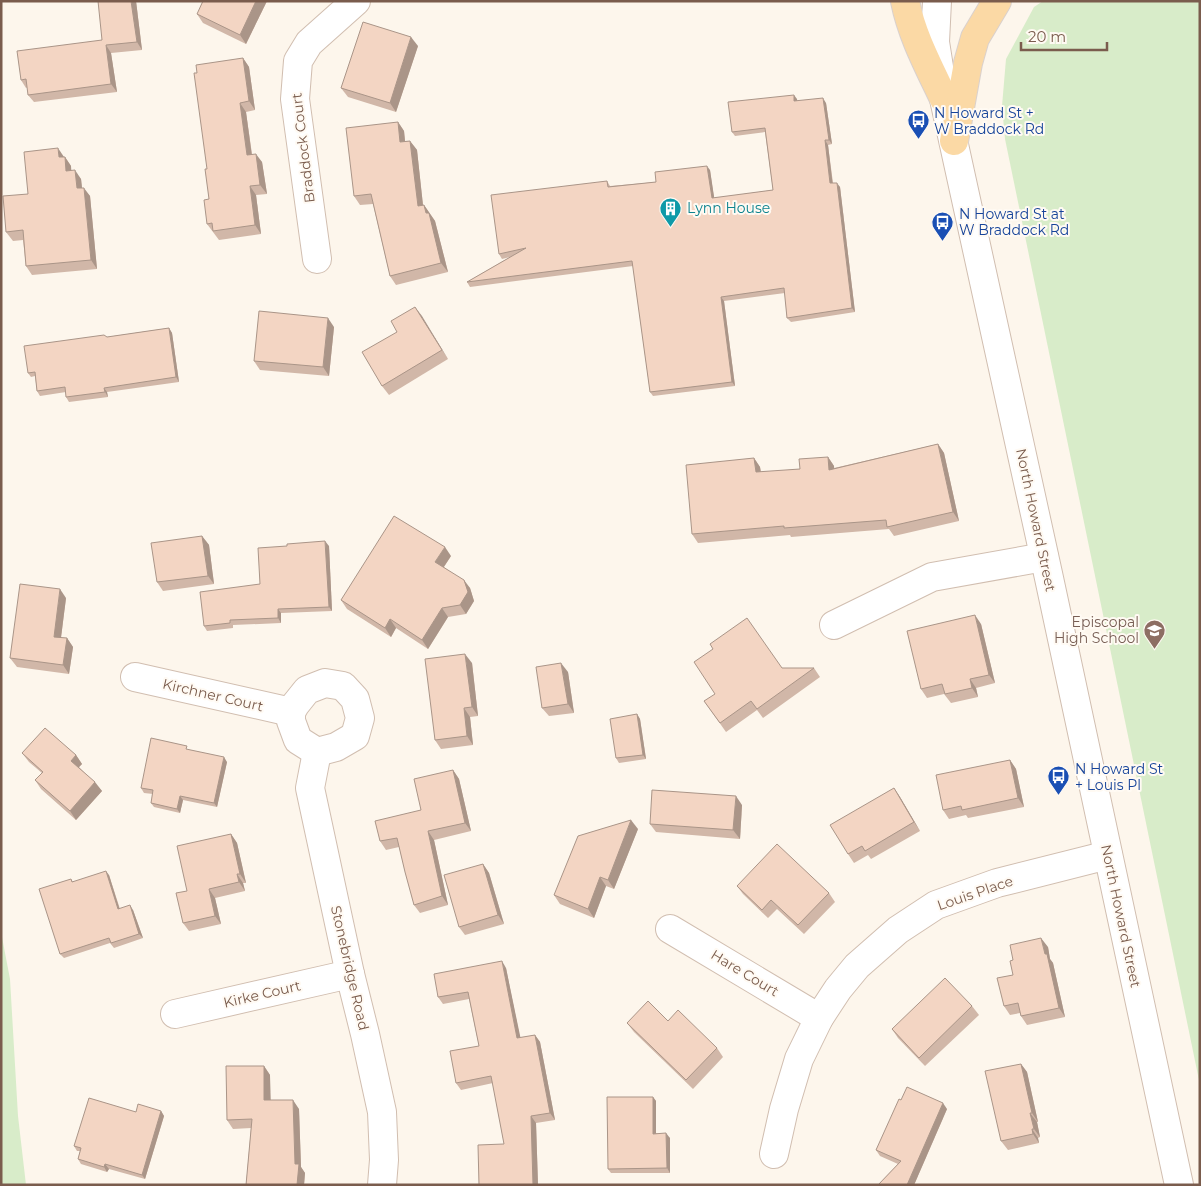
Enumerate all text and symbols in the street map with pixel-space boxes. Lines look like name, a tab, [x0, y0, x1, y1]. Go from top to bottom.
scale bar	[1021, 20, 1107, 52]
text: 20 m	[1028, 27, 1066, 46]
street label: Braddock Court	[287, 92, 319, 204]
place label: N Howard St + W Braddock Rd	[934, 104, 1044, 138]
bus stop icon: N Howard St + W Braddock Rd	[906, 109, 930, 140]
building icon: Lynn House	[659, 196, 683, 227]
place label: Lynn House	[687, 199, 770, 217]
place label: N Howard St at W Braddock Rd	[959, 205, 1069, 239]
bus stop icon: N Howard St at W Braddock Rd	[931, 210, 955, 241]
street label: North Howard Street	[1012, 447, 1060, 594]
place label: Episcopal High School	[1054, 613, 1139, 647]
school or university icon: Episcopal High School	[1143, 618, 1167, 649]
street label: Kirchner Court	[161, 675, 265, 715]
place label: N Howard St + Louis Pl	[1075, 760, 1163, 794]
bus stop icon: N Howard St + Louis Pl	[1047, 765, 1071, 796]
street label: North Howard Street	[1097, 843, 1145, 990]
street label: Louis Place	[935, 872, 1015, 914]
street label: Stonebridge Road	[327, 904, 373, 1032]
street label: Hare Court	[708, 946, 783, 1001]
street label: Kirke Court	[222, 976, 303, 1012]

